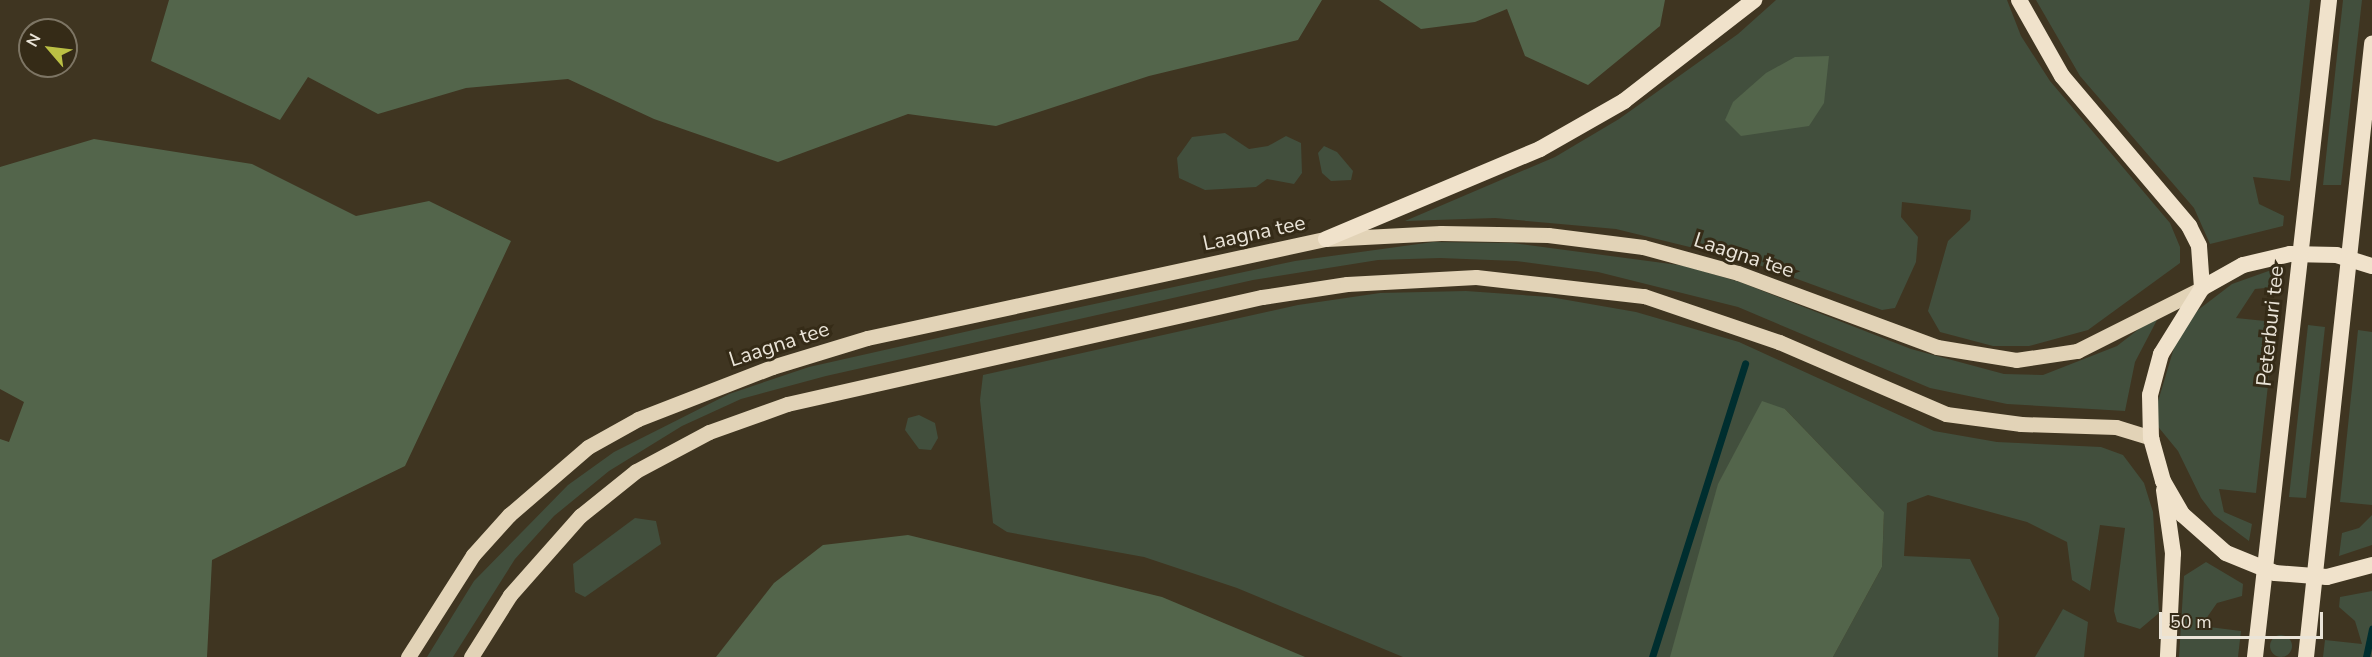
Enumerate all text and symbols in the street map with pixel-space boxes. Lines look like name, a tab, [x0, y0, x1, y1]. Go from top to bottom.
north arrow	[18, 18, 78, 78]
text: N	[21, 30, 46, 51]
street label: Laagna tee	[1201, 210, 1307, 256]
street label: Laagna tee	[1691, 227, 1797, 283]
street label: Peterburi tee	[2251, 264, 2289, 388]
street label: Laagna tee	[726, 316, 832, 372]
scale bar	[2162, 600, 2326, 638]
text: 50 m	[2170, 610, 2212, 634]

